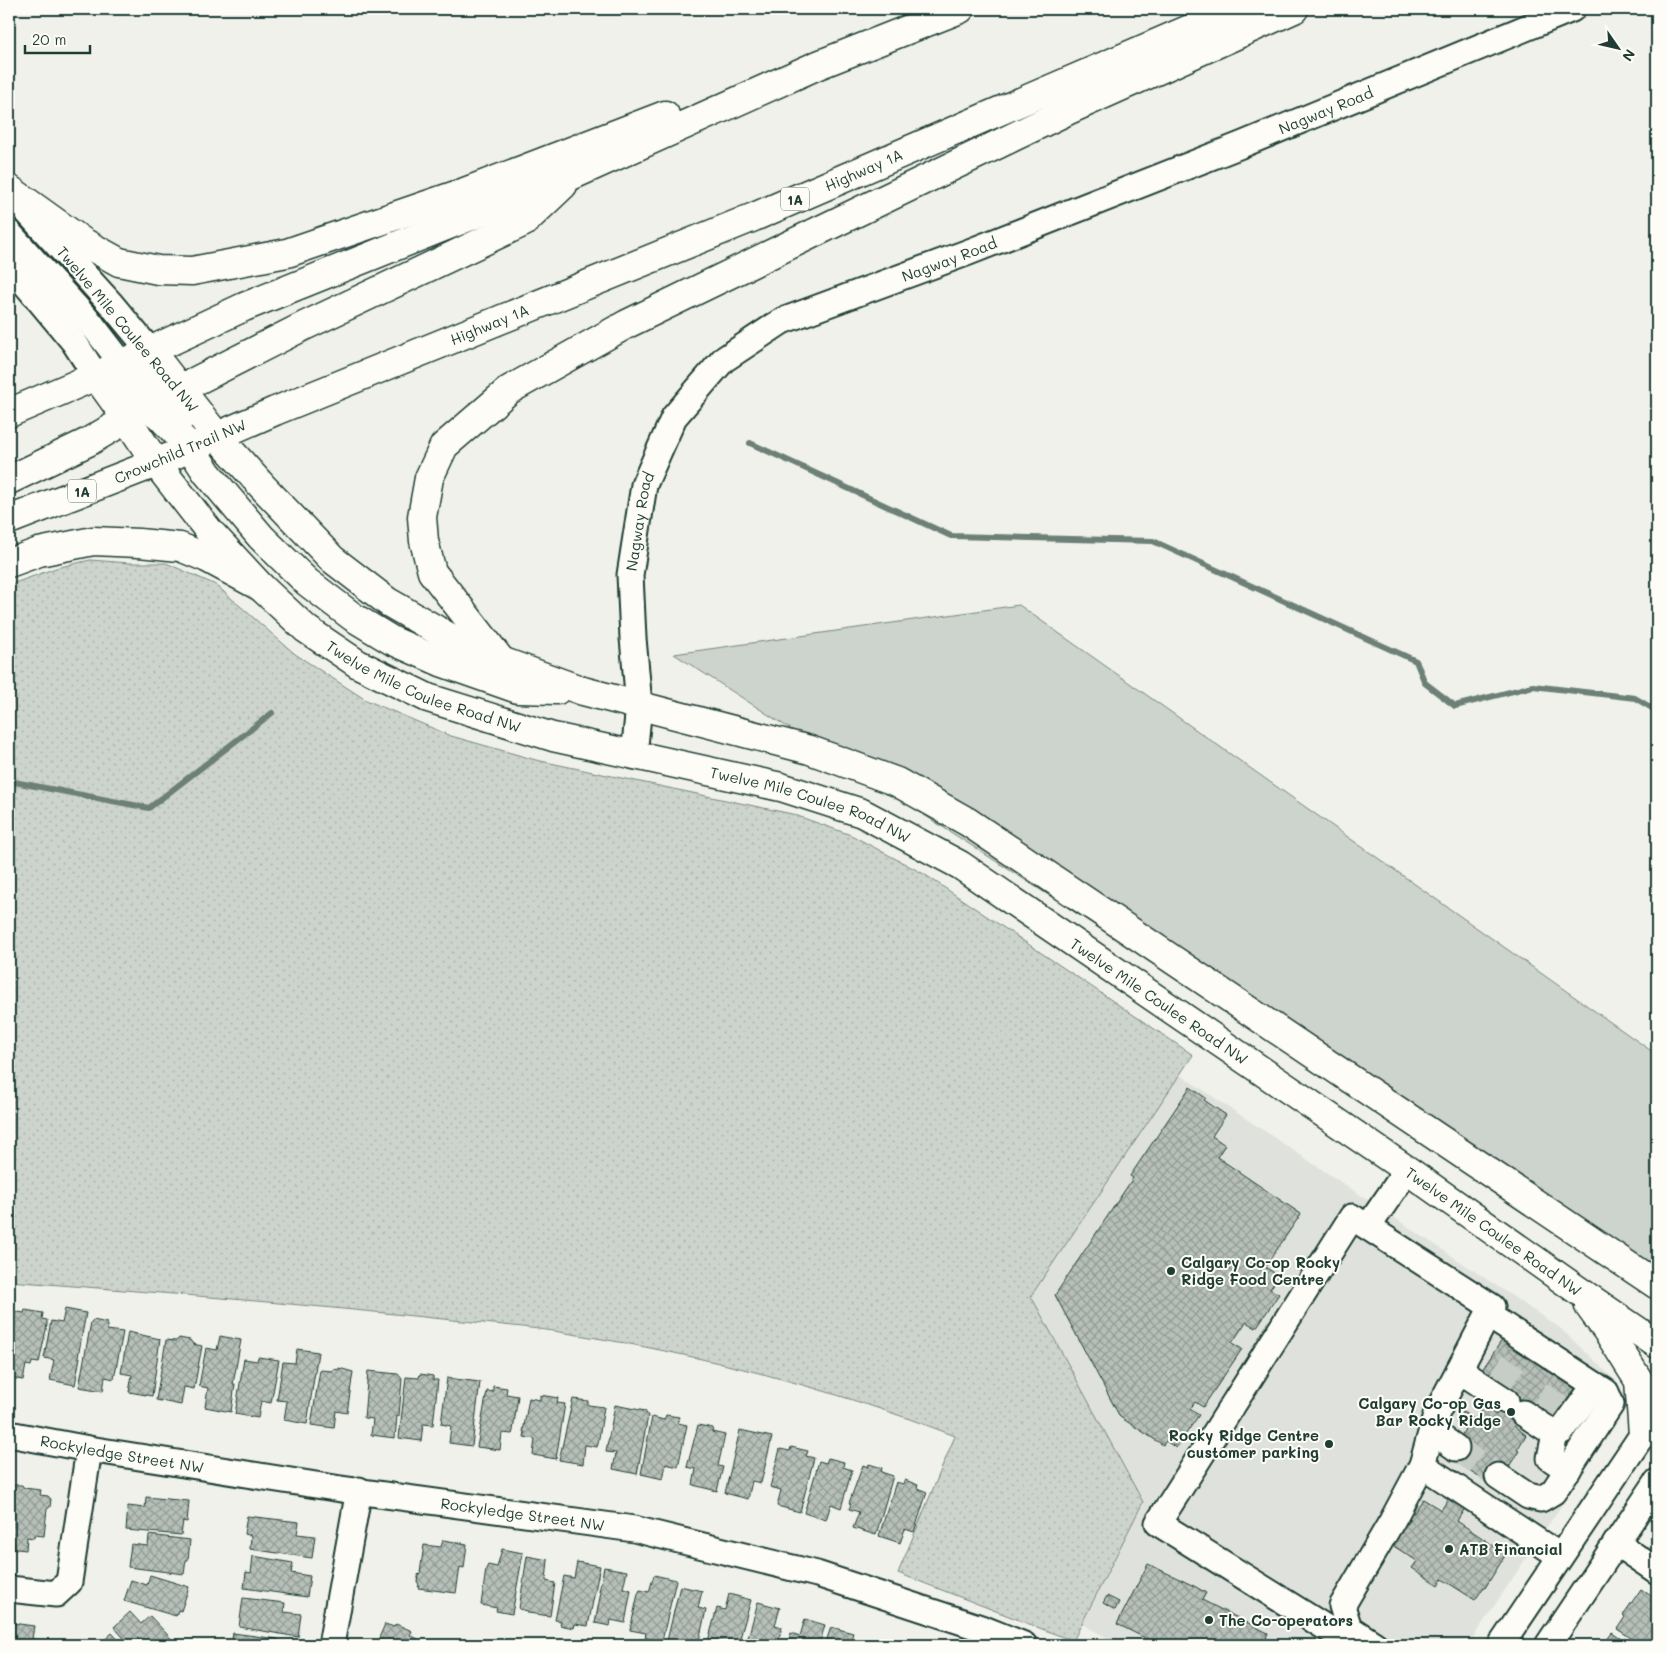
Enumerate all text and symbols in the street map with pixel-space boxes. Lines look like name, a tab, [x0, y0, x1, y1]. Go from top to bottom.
scale bar	[25, 22, 90, 54]
north arrow	[1594, 22, 1644, 72]
text: 20 m	[32, 29, 66, 49]
text: N	[1618, 46, 1640, 65]
street label: Nagway Road	[1275, 82, 1376, 139]
street label: Highway 1A	[821, 144, 906, 195]
road number: 1A	[781, 188, 809, 210]
street label: Nagway Road	[899, 232, 1000, 286]
street label: Twelve Mile Coulee Road NW	[53, 242, 203, 416]
street label: Highway 1A	[447, 299, 532, 349]
street label: Crowchild Trail NW	[111, 414, 249, 488]
street label: Nagway Road	[621, 469, 659, 572]
road number: 1A	[68, 480, 96, 502]
street label: Twelve Mile Coulee Road NW	[322, 636, 524, 736]
street label: Twelve Mile Coulee Road NW	[708, 762, 914, 847]
street label: Twelve Mile Coulee Road NW	[1066, 933, 1252, 1069]
street label: Twelve Mile Coulee Road NW	[1402, 1162, 1586, 1300]
place label: Calgary Co-op Rocky Ridge Food Centre	[1181, 1252, 1340, 1289]
marker: Calgary Co-op Rocky Ridge Food Centre	[1165, 1265, 1177, 1277]
place label: Calgary Co-op Gas Bar Rocky Ridge	[1358, 1393, 1501, 1430]
marker: Calgary Co-op Gas Bar Rocky Ridge	[1505, 1406, 1517, 1418]
place label: Rocky Ridge Centre customer parking	[1169, 1425, 1319, 1462]
street label: Rockyledge Street NW	[39, 1430, 205, 1477]
marker: Rocky Ridge Centre customer parking	[1323, 1438, 1335, 1450]
street label: Rockyledge Street NW	[439, 1493, 606, 1535]
place label: ATB Financial	[1459, 1539, 1562, 1559]
marker: ATB Financial	[1443, 1543, 1455, 1555]
place label: The Co-operators	[1219, 1610, 1353, 1630]
marker: The Co-operators	[1203, 1614, 1215, 1626]

